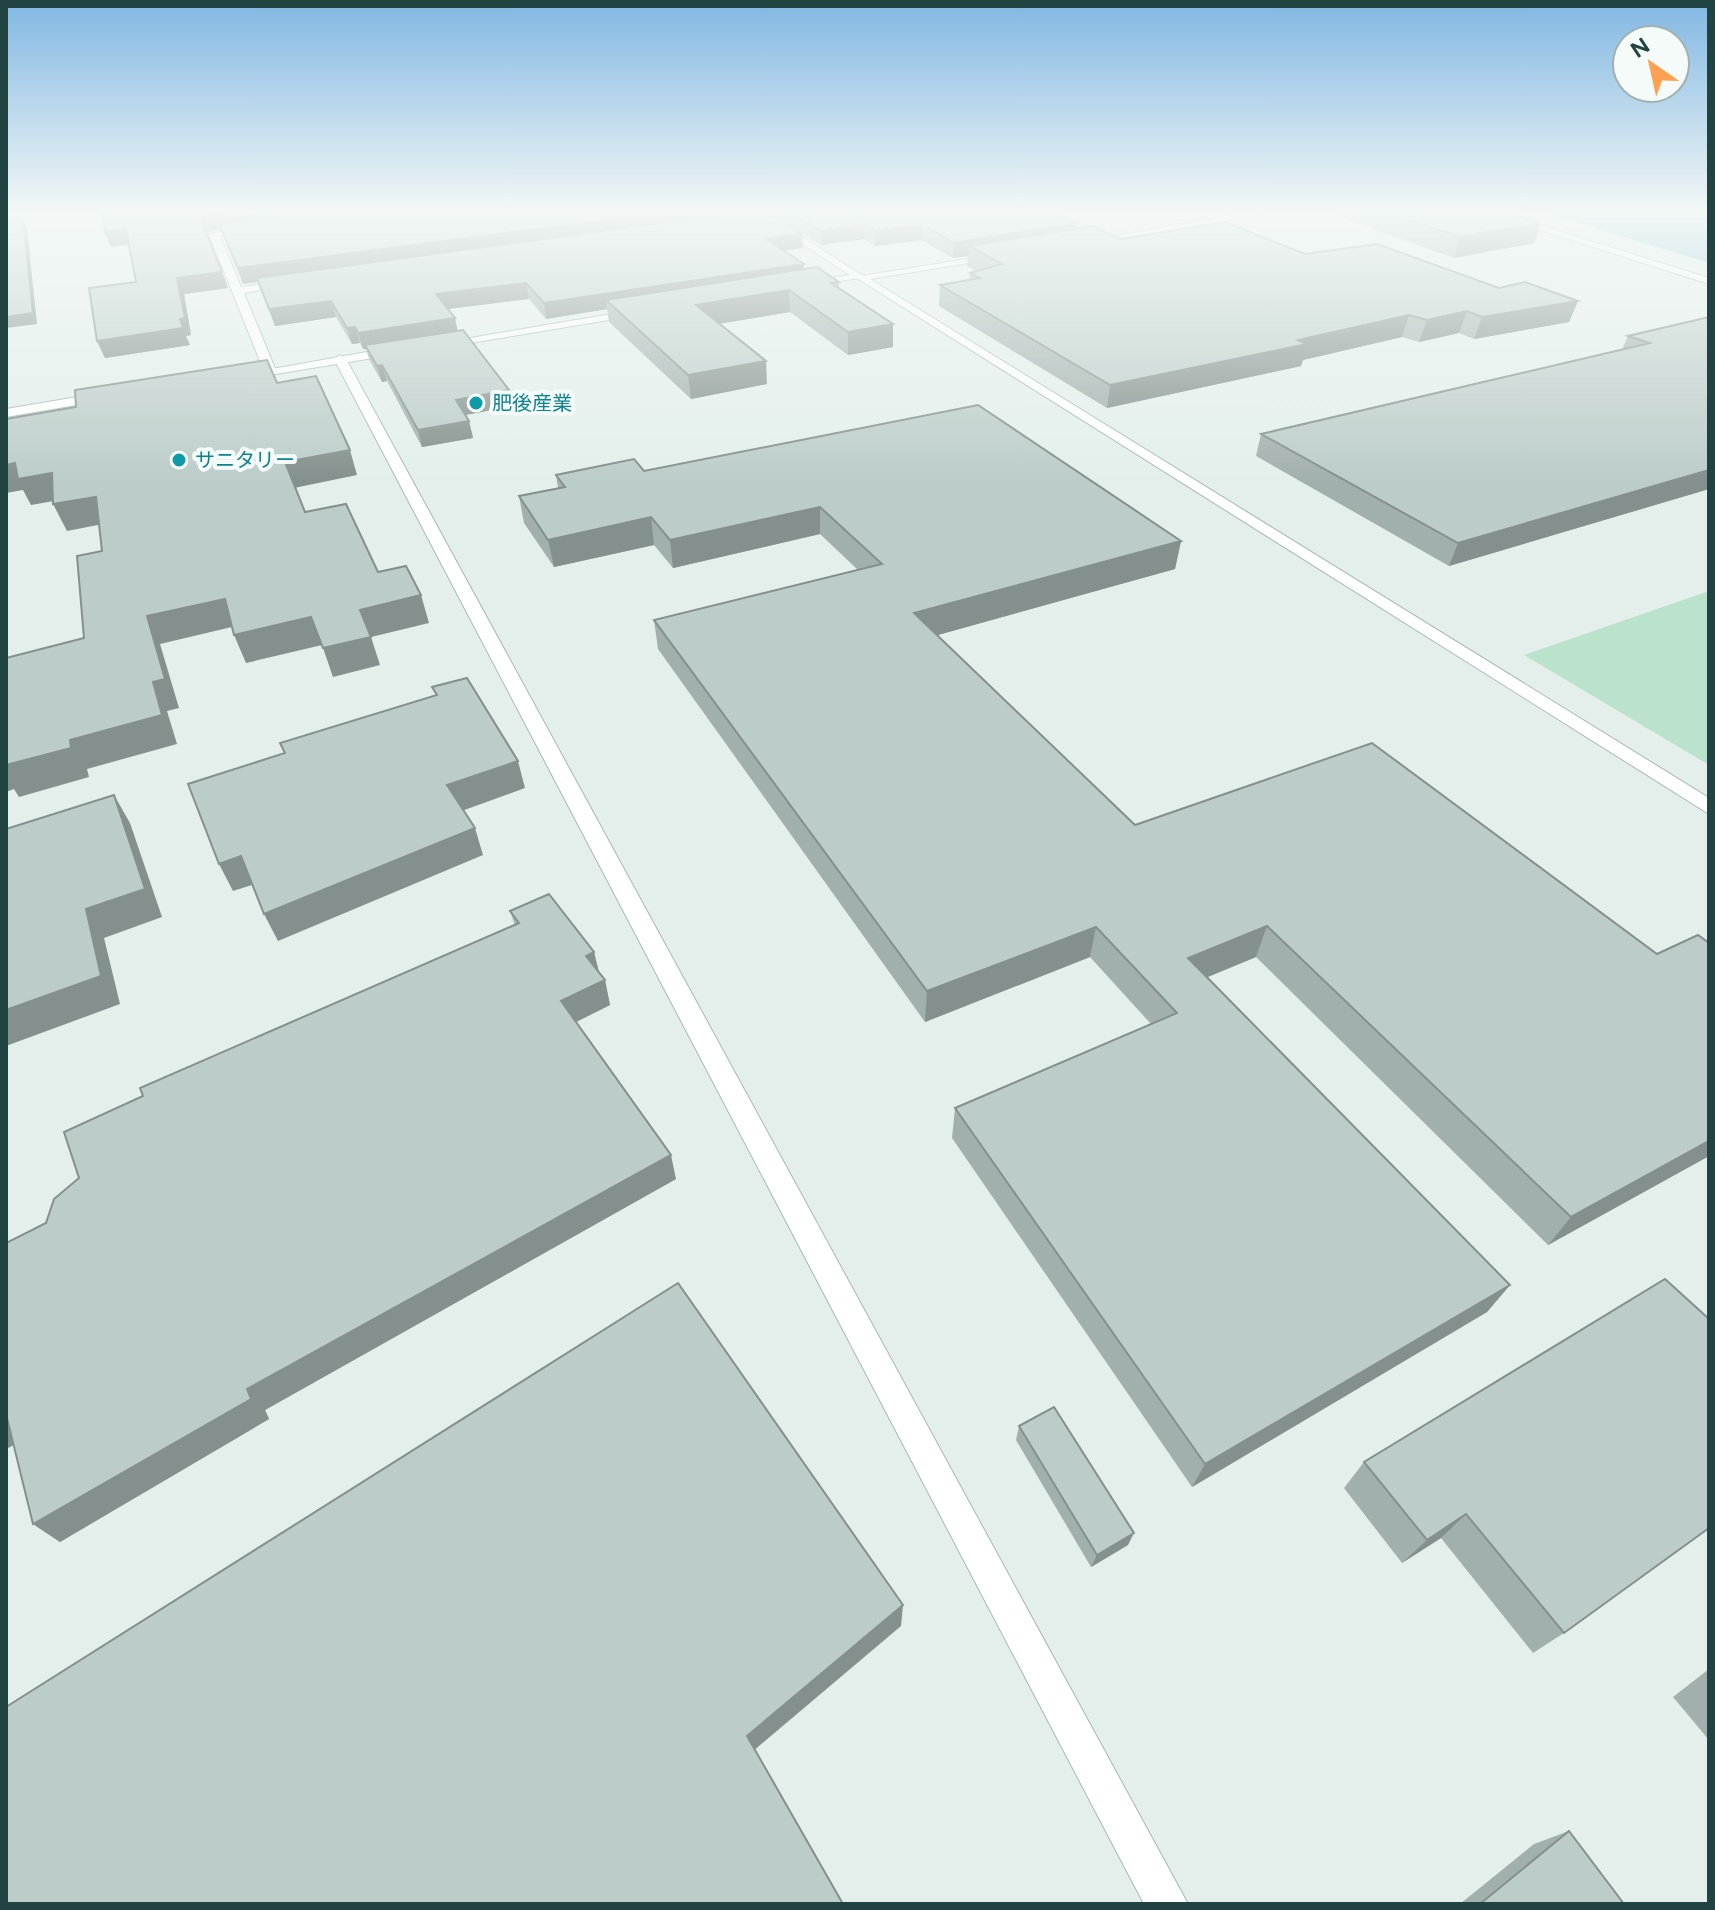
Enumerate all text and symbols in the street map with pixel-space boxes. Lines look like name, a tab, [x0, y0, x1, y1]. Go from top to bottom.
north arrow	[1611, 24, 1691, 104]
text: N	[1625, 32, 1655, 64]
place label: 肥後産業	[492, 391, 572, 415]
marker: 肥後産業	[467, 394, 485, 412]
place label: サニタリー	[195, 448, 295, 472]
marker: サニタリー	[170, 451, 188, 469]

